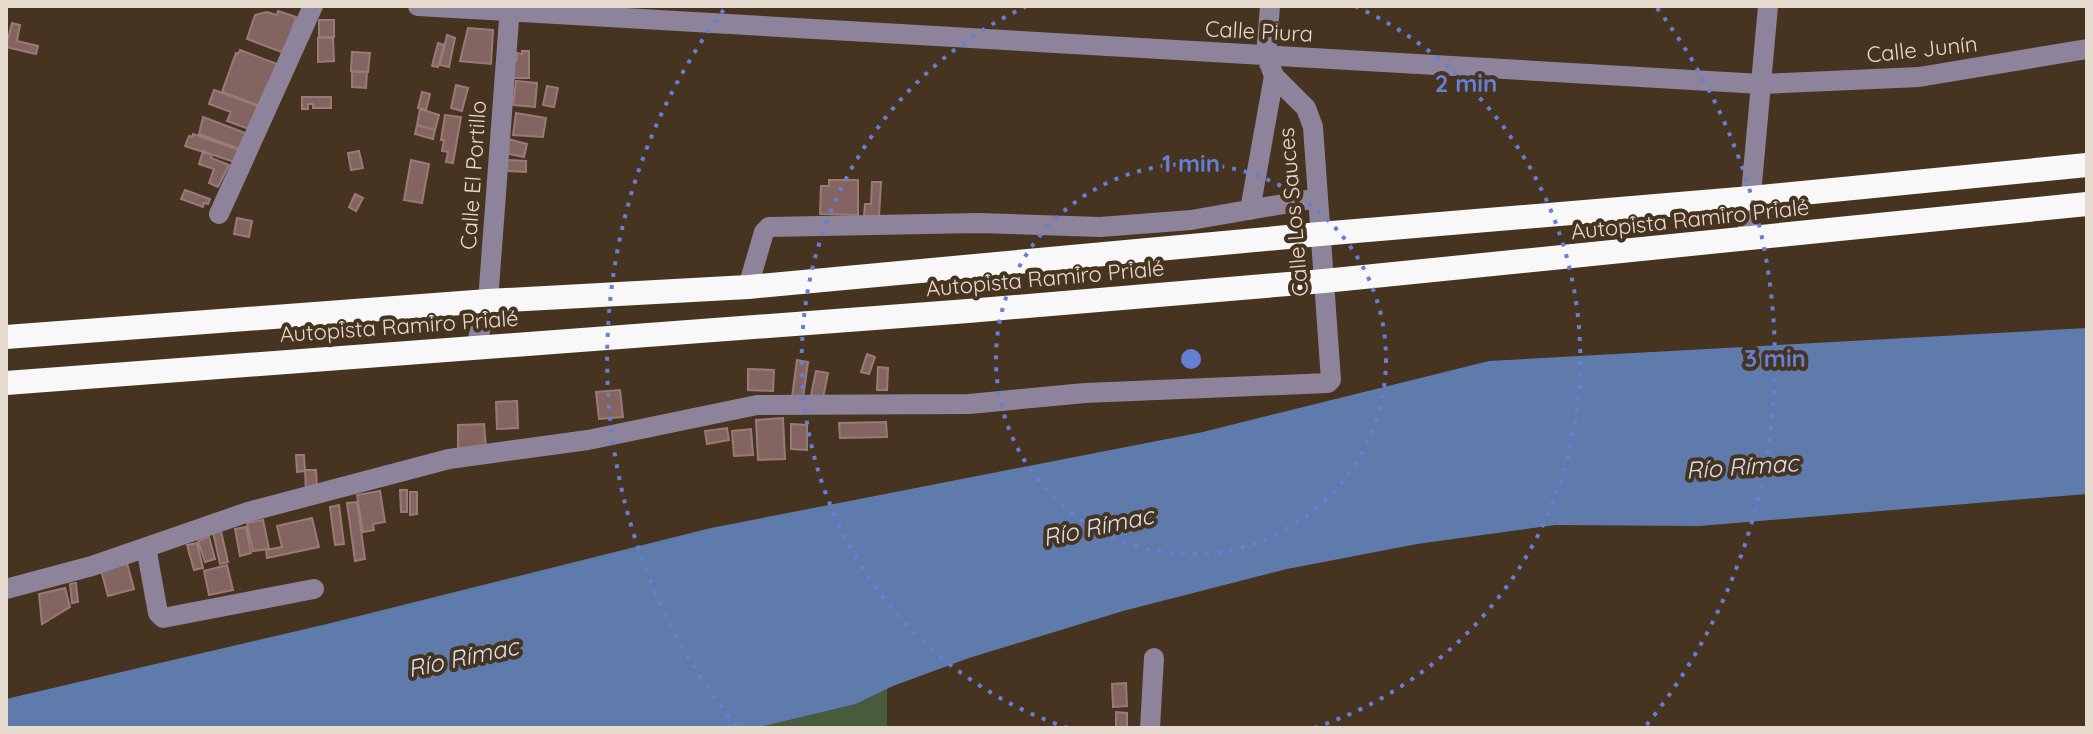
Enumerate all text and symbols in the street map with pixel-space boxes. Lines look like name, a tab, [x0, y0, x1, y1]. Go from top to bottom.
street label: Calle Piura	[1204, 14, 1314, 48]
street label: Calle Junín	[1865, 29, 1979, 69]
text: 2 min	[1435, 68, 1497, 98]
street label: Calle El Portillo	[454, 99, 492, 251]
street label: Calle Los Sauces	[1272, 126, 1314, 298]
text: 1 min	[1162, 148, 1220, 178]
street label: Autopista Ramiro Prialé	[1569, 193, 1811, 245]
street label: Autopista Ramiro Prialé	[925, 254, 1165, 302]
street label: Autopista Ramiro Prialé	[279, 304, 519, 348]
text: 3 min	[1744, 343, 1806, 373]
centre of rings	[1177, 345, 1205, 373]
water label: Río Rímac	[1685, 447, 1802, 485]
water label: Río Rímac	[1040, 499, 1158, 552]
water label: Río Rímac	[405, 630, 523, 683]

